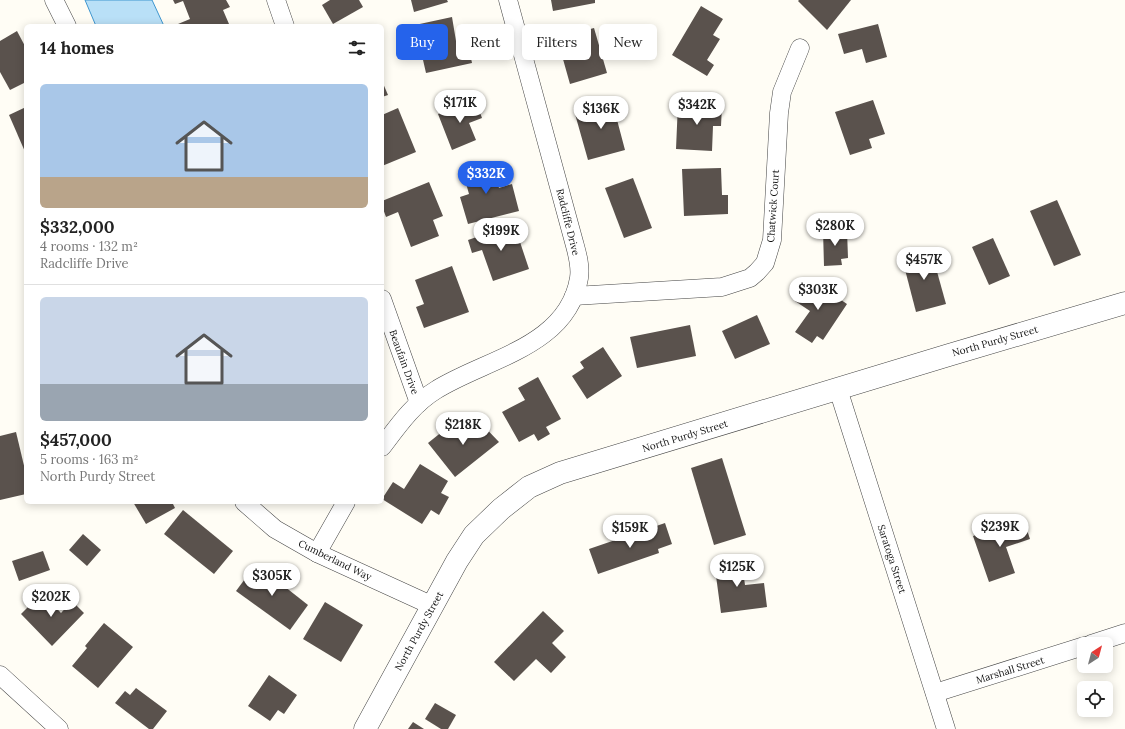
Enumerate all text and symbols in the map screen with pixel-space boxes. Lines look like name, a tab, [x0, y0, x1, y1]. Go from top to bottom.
chip: Buy	[396, 24, 448, 60]
chip: Rent	[456, 24, 514, 60]
chip: Filters	[522, 24, 591, 60]
chip: New	[599, 24, 657, 60]
text: 14 homes	[40, 37, 114, 59]
icon: filters	[346, 37, 368, 59]
pin: $171K	[432, 90, 488, 124]
pin: $342K	[669, 92, 725, 126]
text: $171K	[443, 94, 477, 111]
pin: $136K	[573, 96, 629, 130]
text: $342K	[678, 96, 716, 113]
text: $136K	[583, 100, 619, 117]
icon: home	[168, 110, 240, 182]
pin: $332K	[458, 161, 514, 195]
text: $332K	[467, 165, 505, 182]
street label: Chatwick Court	[764, 169, 782, 243]
street label: Radcliffe Drive	[553, 187, 583, 257]
pin: $280K	[807, 213, 863, 247]
text: $332,000	[40, 216, 115, 238]
text: $280K	[815, 217, 855, 234]
pin: $199K	[473, 218, 529, 252]
text: $199K	[482, 222, 520, 239]
text: 4 rooms · 132 m²	[40, 238, 138, 255]
pin: $457K	[896, 247, 952, 281]
text: $457K	[905, 251, 943, 268]
text: Radcliffe Drive	[40, 255, 129, 272]
pin: $303K	[790, 277, 846, 311]
text: $303K	[798, 281, 838, 298]
street label: North Purdy Street	[951, 322, 1040, 359]
icon: home	[168, 323, 240, 395]
street label: Beaufain Drive	[386, 328, 422, 397]
pin: $218K	[435, 412, 491, 446]
text: $218K	[445, 416, 481, 433]
street label: North Purdy Street	[641, 417, 729, 455]
text: $457,000	[40, 429, 112, 451]
text: 5 rooms · 163 m²	[40, 451, 139, 468]
text: North Purdy Street	[40, 468, 155, 485]
pin: $239K	[972, 514, 1028, 548]
pin: $159K	[602, 515, 658, 549]
text: $239K	[981, 518, 1019, 535]
text: $159K	[612, 519, 648, 536]
street label: Saratoga Street	[875, 523, 909, 595]
street label: Cumberland Way	[296, 537, 374, 584]
pin: $125K	[709, 554, 765, 588]
text: $125K	[719, 558, 755, 575]
pin: $305K	[244, 563, 300, 597]
text: $305K	[252, 567, 292, 584]
pin: $202K	[23, 584, 79, 618]
text: $202K	[31, 588, 71, 605]
street label: North Purdy Street	[392, 589, 446, 673]
north arrow	[1077, 637, 1113, 673]
map controls	[1077, 637, 1113, 717]
street label: Marshall Street	[974, 653, 1046, 687]
button: locate	[1077, 681, 1113, 717]

